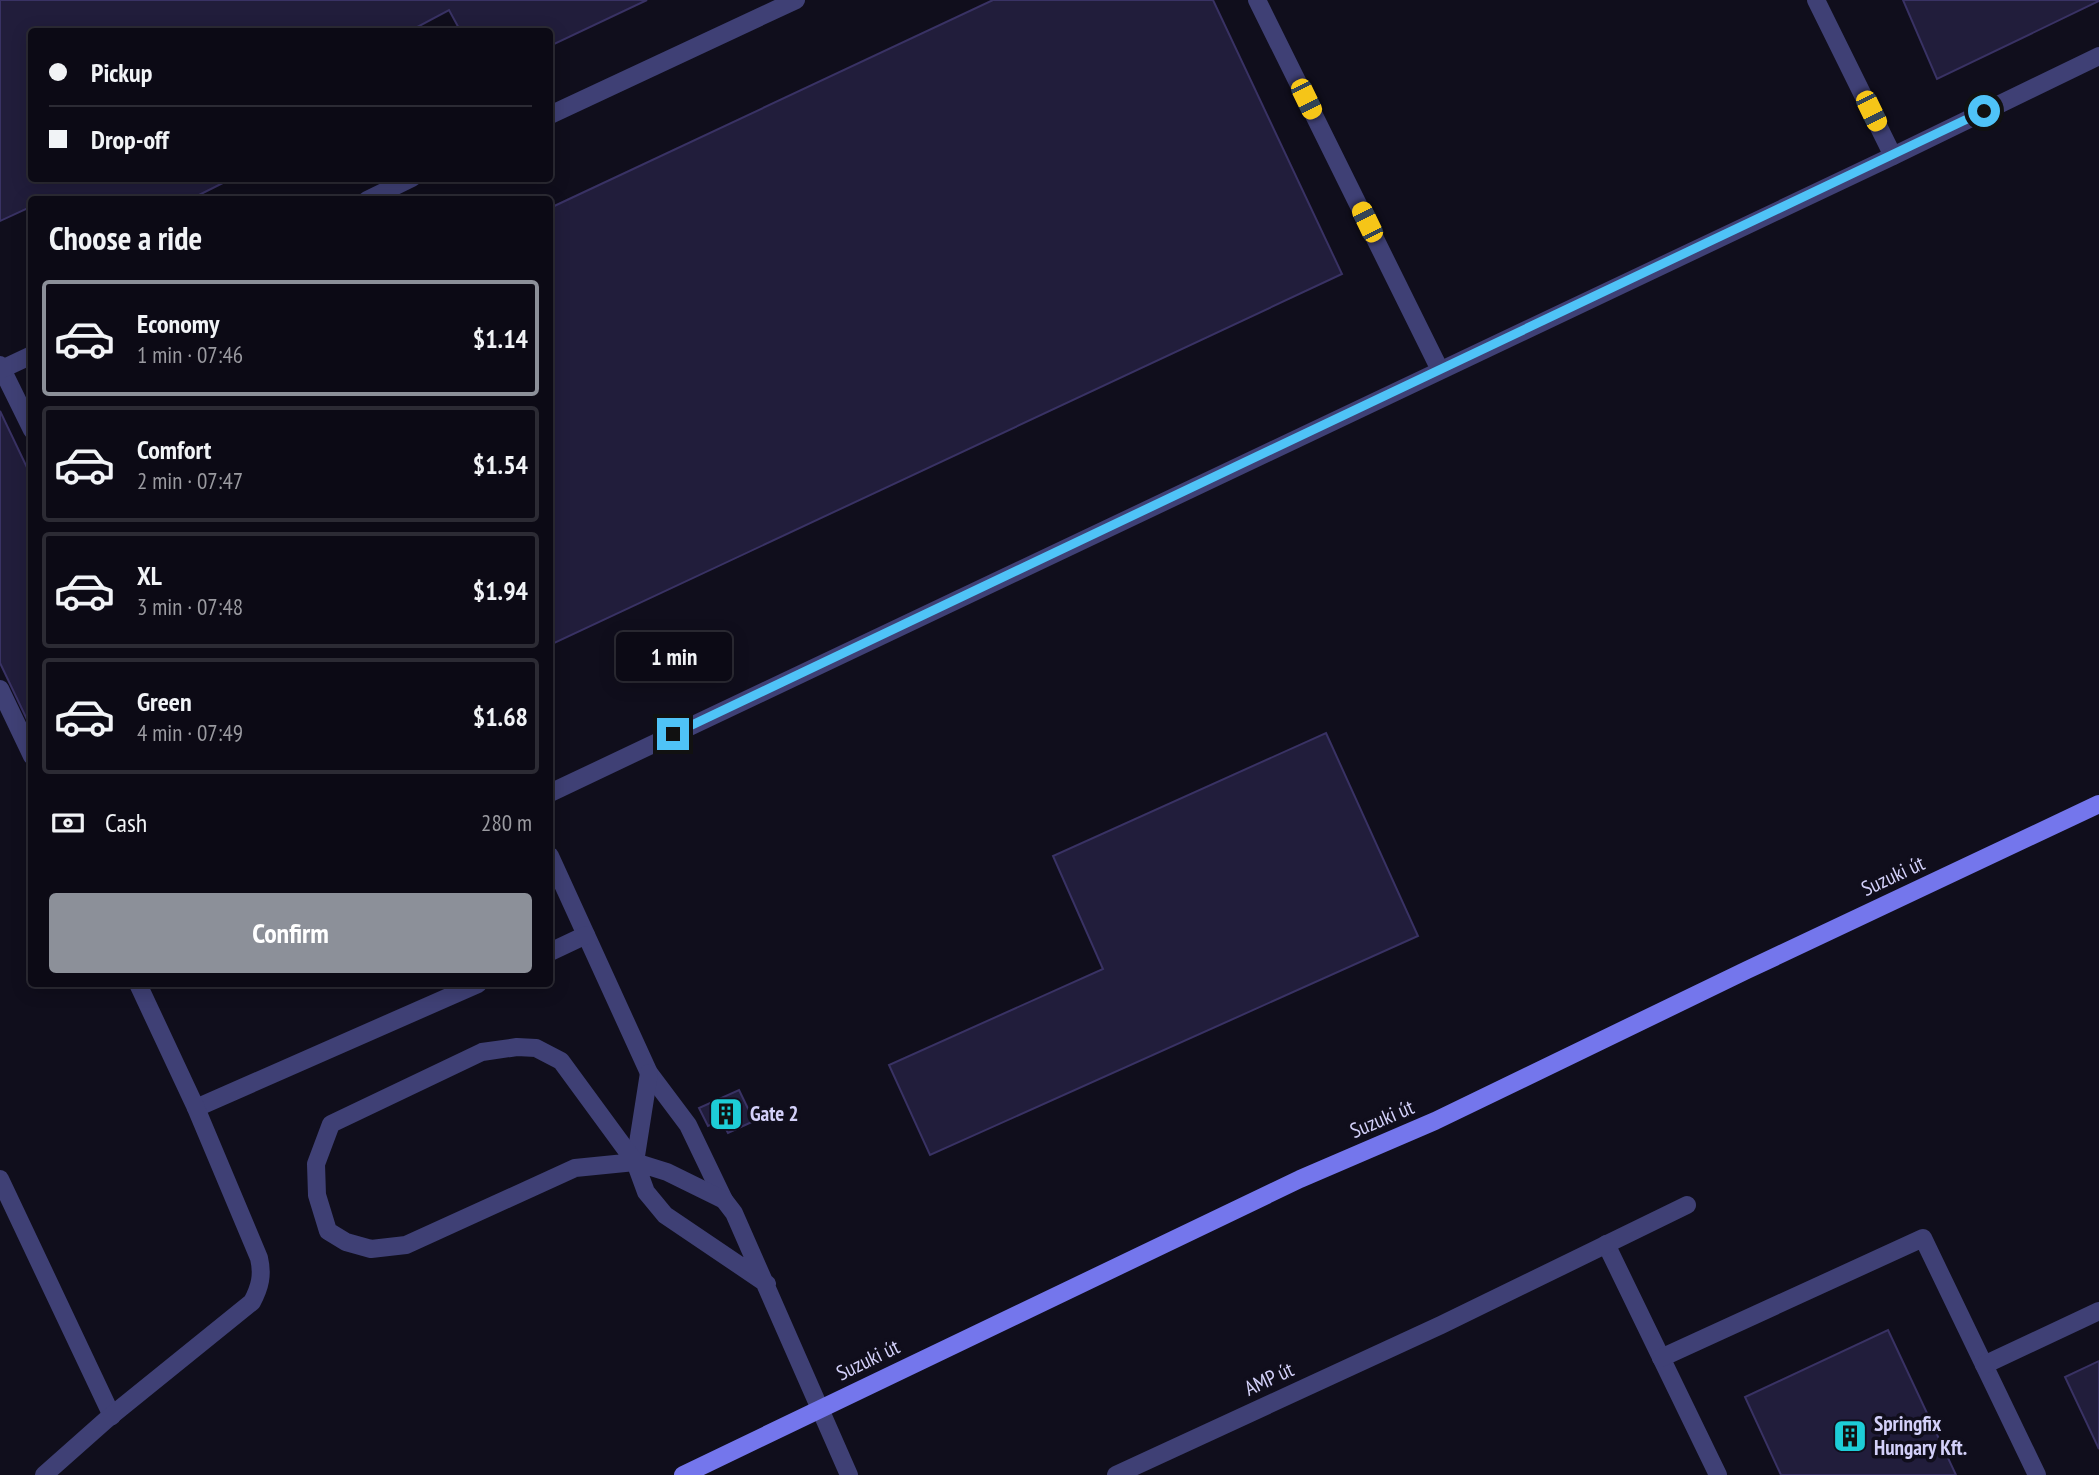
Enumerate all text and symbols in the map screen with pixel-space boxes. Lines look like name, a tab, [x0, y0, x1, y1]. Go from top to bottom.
text: Pickup	[91, 56, 152, 89]
car	[1288, 76, 1325, 122]
car	[1853, 88, 1890, 134]
route start	[1968, 95, 2000, 127]
text: Drop-off	[91, 123, 169, 156]
car	[1349, 199, 1386, 245]
text: Choose a ride	[49, 217, 202, 259]
icon: car	[53, 307, 116, 370]
text: Economy	[137, 307, 219, 340]
text: $1.14	[473, 322, 528, 355]
text: 1 min · 07:46	[137, 340, 243, 369]
icon: car	[53, 433, 116, 496]
text: Comfort	[137, 433, 211, 466]
text: $1.54	[473, 448, 528, 481]
text: 2 min · 07:47	[137, 466, 243, 495]
icon: car	[53, 559, 116, 622]
text: XL	[137, 559, 162, 592]
text: $1.94	[473, 574, 528, 607]
text: 3 min · 07:48	[137, 592, 243, 621]
callout: 1 min	[615, 632, 731, 682]
text: 1 min	[651, 642, 697, 671]
icon: car	[53, 685, 116, 748]
text: Green	[137, 685, 192, 718]
text: $1.68	[473, 700, 528, 733]
text: 4 min · 07:49	[137, 718, 243, 747]
route end	[657, 718, 689, 750]
icon: cash	[49, 804, 87, 842]
text: Cash	[105, 806, 147, 839]
text: 280 m	[481, 808, 532, 837]
street label: Suzuki út	[1857, 849, 1929, 902]
button: Confirm	[49, 893, 532, 973]
street label: Suzuki út	[1346, 1093, 1418, 1144]
building icon: Gate 2	[707, 1095, 745, 1133]
place label: Gate 2	[750, 1100, 799, 1127]
street label: Suzuki út	[832, 1333, 904, 1386]
street label: AMP út	[1240, 1355, 1298, 1402]
place label: Springfix Hungary Kft.	[1874, 1410, 1967, 1461]
building icon: Springfix Hungary Kft.	[1831, 1417, 1869, 1455]

